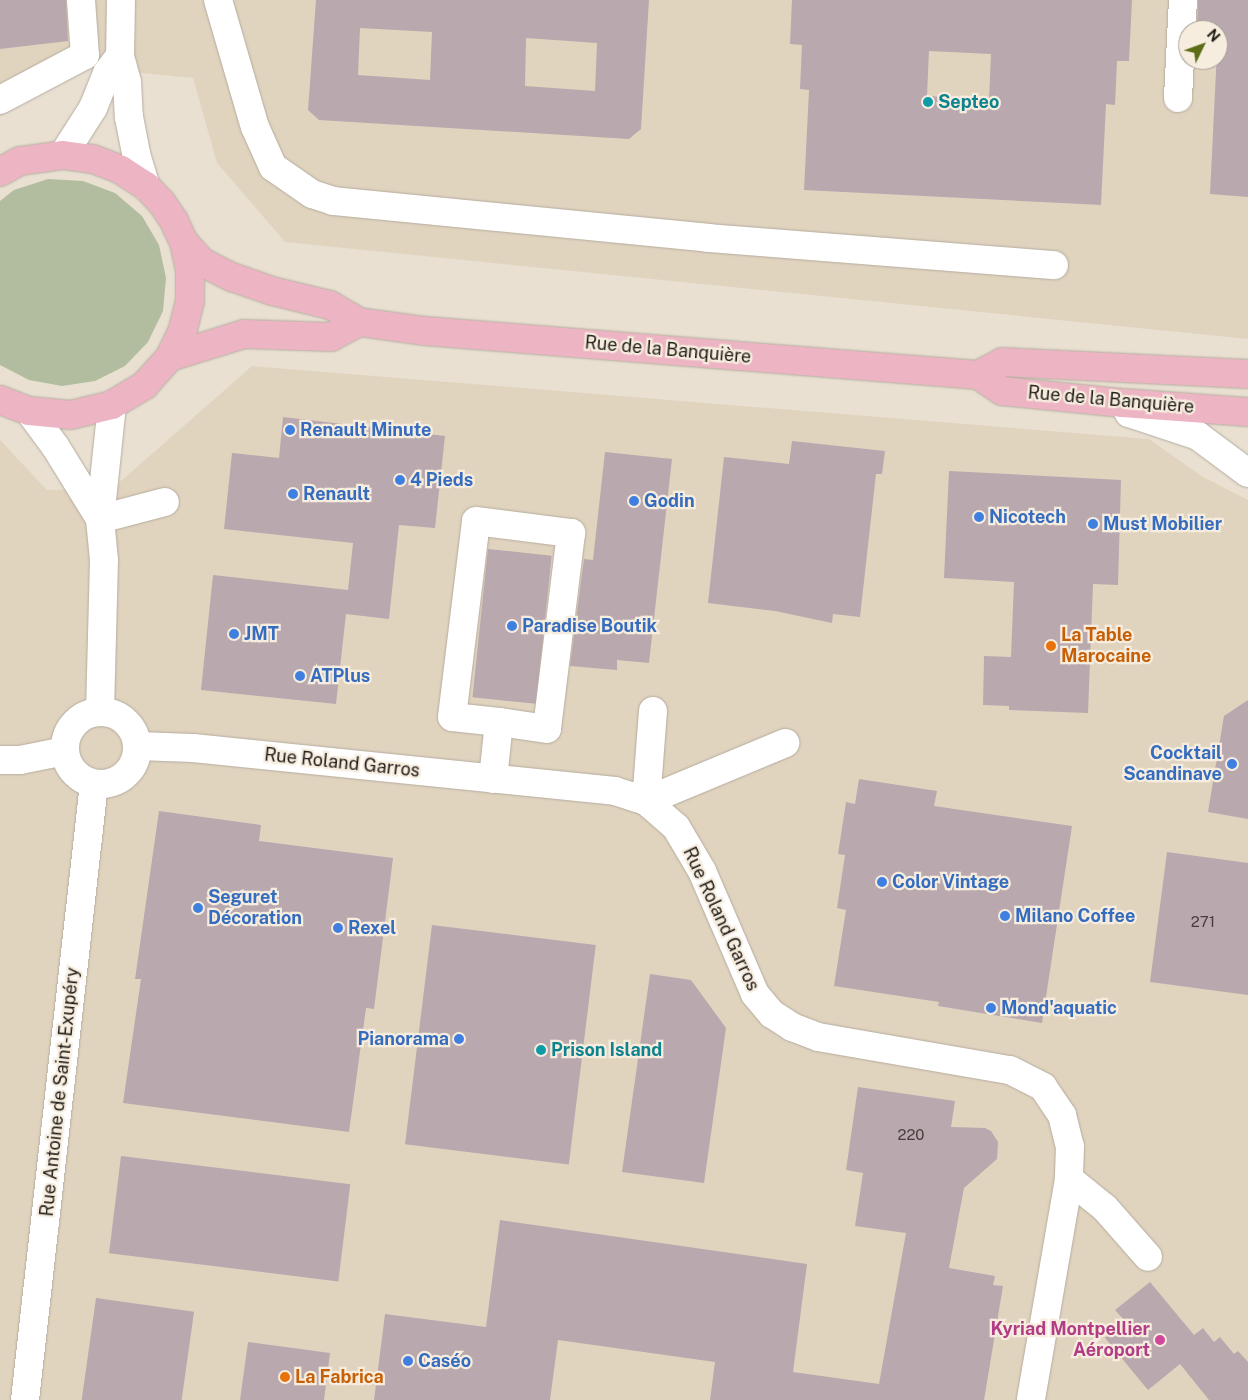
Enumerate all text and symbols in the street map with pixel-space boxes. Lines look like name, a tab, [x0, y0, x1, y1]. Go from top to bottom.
north arrow	[1178, 20, 1228, 70]
text: N	[1204, 26, 1223, 45]
place label: Septeo	[938, 91, 999, 113]
marker: Septeo	[922, 96, 934, 108]
street label: Rue de la Banquière	[584, 332, 752, 368]
street label: Rue de la Banquière	[1027, 382, 1195, 418]
place label: Renault Minute	[300, 419, 431, 441]
marker: Renault Minute	[284, 424, 296, 436]
place label: 4 Pieds	[410, 469, 473, 491]
marker: 4 Pieds	[394, 474, 406, 486]
place label: Renault	[303, 483, 370, 505]
marker: Renault	[287, 488, 299, 500]
place label: Godin	[644, 490, 695, 512]
marker: Godin	[628, 495, 640, 507]
place label: Nicotech	[989, 506, 1066, 528]
marker: Nicotech	[973, 511, 985, 523]
place label: Must Mobilier	[1103, 513, 1222, 535]
marker: Must Mobilier	[1087, 518, 1099, 530]
place label: Paradise Boutik	[522, 615, 657, 637]
marker: Paradise Boutik	[506, 620, 518, 632]
place label: JMT	[244, 623, 279, 645]
place label: La Table Marocaine	[1061, 625, 1151, 668]
marker: JMT	[228, 628, 240, 640]
marker: La Table Marocaine	[1045, 640, 1057, 652]
place label: ATPlus	[310, 665, 370, 687]
marker: ATPlus	[294, 670, 306, 682]
place label: Cocktail Scandinave	[1123, 743, 1222, 786]
street label: Rue Roland Garros	[263, 744, 421, 782]
marker: Cocktail Scandinave	[1226, 758, 1238, 770]
street label: Rue Roland Garros	[678, 844, 764, 994]
place label: Color Vintage	[892, 871, 1010, 893]
marker: Color Vintage	[876, 876, 888, 888]
place label: Seguret Décoration	[208, 887, 302, 930]
marker: Seguret Décoration	[192, 902, 204, 914]
place label: Milano Coffee	[1015, 905, 1135, 927]
marker: Milano Coffee	[999, 910, 1011, 922]
house number: 271	[1191, 913, 1215, 931]
place label: Rexel	[348, 917, 396, 939]
marker: Rexel	[332, 922, 344, 934]
street label: Rue Antoine de Saint-Exupéry	[36, 966, 84, 1218]
place label: Mond'aquatic	[1001, 997, 1117, 1019]
marker: Mond'aquatic	[985, 1002, 997, 1014]
place label: Pianorama	[358, 1028, 449, 1050]
marker: Pianorama	[453, 1033, 465, 1045]
place label: Prison Island	[551, 1039, 662, 1061]
marker: Prison Island	[535, 1044, 547, 1056]
house number: 220	[897, 1126, 925, 1144]
place label: Kyriad Montpellier Aéroport	[991, 1319, 1150, 1362]
marker: Kyriad Montpellier Aéroport	[1154, 1334, 1166, 1346]
place label: Caséo	[418, 1350, 471, 1372]
marker: Caséo	[402, 1355, 414, 1367]
place label: La Fabrica	[295, 1366, 384, 1388]
marker: La Fabrica	[279, 1371, 291, 1383]

